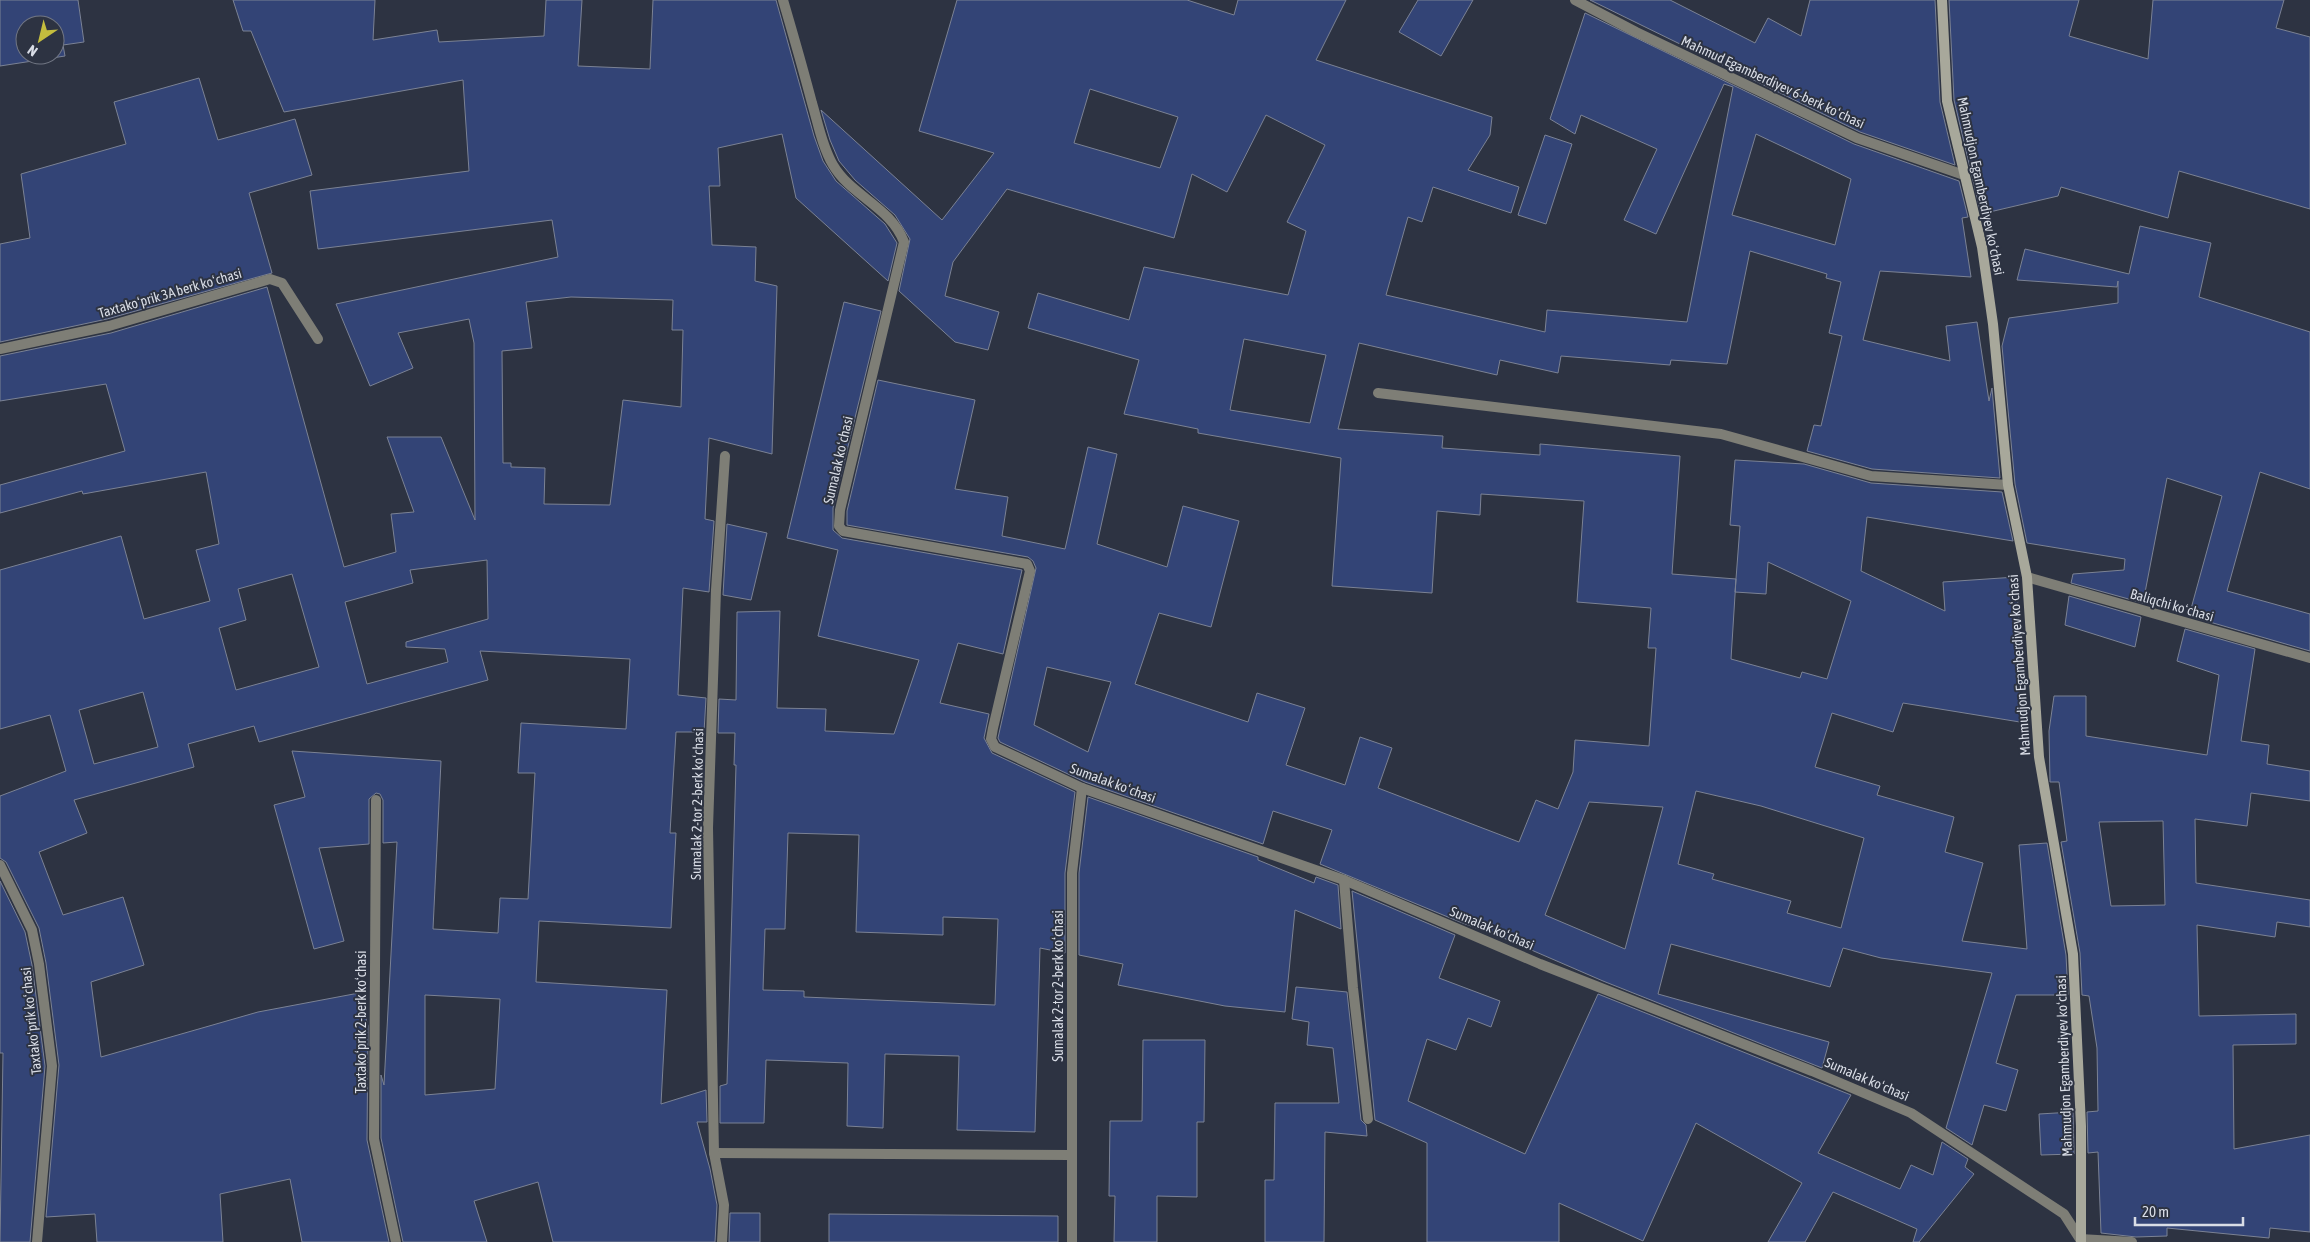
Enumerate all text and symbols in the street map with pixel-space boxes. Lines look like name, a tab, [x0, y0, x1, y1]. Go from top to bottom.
north arrow	[15, 15, 65, 65]
street label: Mahmud Egamberdiyev 6-berk koʻchasi	[1679, 32, 1867, 132]
text: N	[25, 42, 41, 60]
street label: Mahmudjon Egamberdiyev koʻchasi	[1954, 95, 2008, 277]
street label: Taxtakoʻprik 3A berk koʻchasi	[97, 265, 243, 321]
street label: Sumalak koʻchasi	[820, 414, 856, 506]
street label: Mahmudjon Egamberdiyev koʻchasi	[2005, 574, 2033, 756]
street label: Baliqchi koʻchasi	[2128, 585, 2216, 625]
street label: Sumalak 2-tor 2-berk koʻchasi	[688, 728, 706, 880]
street label: Sumalak koʻchasi	[1068, 760, 1158, 806]
street label: Sumalak koʻchasi	[1448, 903, 1536, 953]
street label: Sumalak 2-tor 2-berk koʻchasi	[1050, 910, 1066, 1062]
street label: Taxtakoʻprik 2-berk koʻchasi	[353, 950, 369, 1094]
street label: Taxtakoʻprik koʻchasi	[17, 967, 45, 1075]
street label: Mahmudjon Egamberdiyev koʻchasi	[2053, 975, 2075, 1157]
street label: Sumalak koʻchasi	[1823, 1054, 1911, 1104]
scale bar	[2135, 1194, 2242, 1226]
text: 20 m	[2142, 1203, 2169, 1220]

